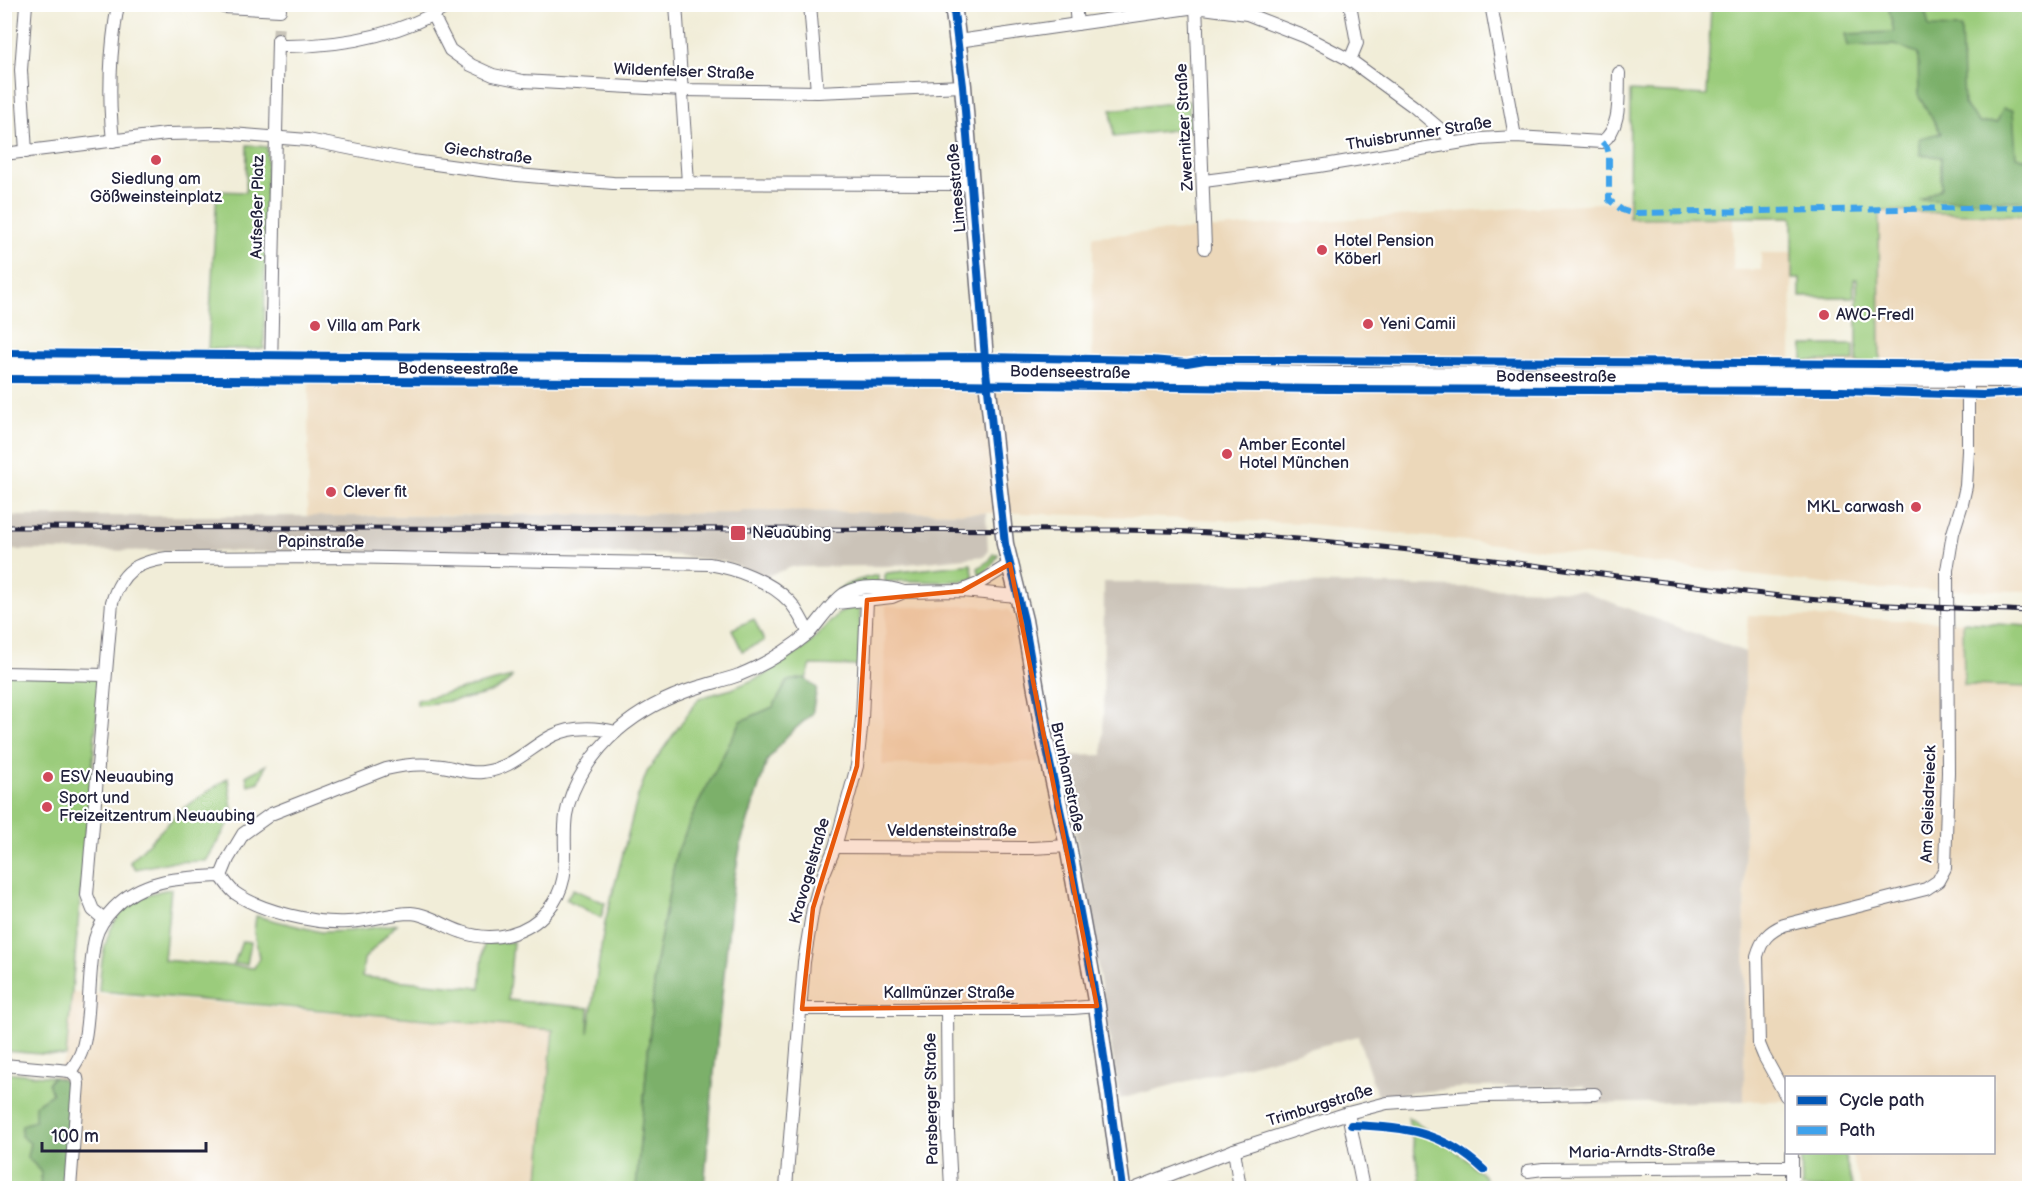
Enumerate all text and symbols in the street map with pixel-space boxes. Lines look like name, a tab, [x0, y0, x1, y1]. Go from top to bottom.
street label: Wildenfelser Straße	[613, 60, 755, 84]
street label: Zwernitzer Straße	[1172, 62, 1198, 192]
street label: Thuisbrunner Straße	[1345, 113, 1494, 155]
street label: Giechstraße	[443, 139, 534, 169]
street label: Limesstraße	[944, 142, 970, 233]
marker: Siedlung am Gößweinsteinplatz	[149, 153, 163, 167]
street label: Aufseßer Platz	[248, 154, 268, 259]
place label: Siedlung am Gößweinsteinplatz	[90, 170, 222, 207]
place label: Hotel Pension Köberl	[1334, 232, 1434, 269]
marker: Hotel Pension Köberl	[1315, 243, 1329, 257]
place label: AWO-Fredl	[1836, 306, 1914, 325]
marker: AWO-Fredl	[1817, 308, 1831, 322]
place label: Yeni Camii	[1379, 315, 1456, 334]
place label: Villa am Park	[327, 317, 420, 336]
marker: Yeni Camii	[1361, 317, 1375, 331]
marker: Villa am Park	[308, 319, 322, 333]
street label: Bodenseestraße	[398, 359, 519, 379]
street label: Bodenseestraße	[1010, 362, 1131, 383]
street label: Bodenseestraße	[1496, 367, 1617, 386]
place label: Amber Econtel Hotel München	[1239, 436, 1349, 473]
marker: Amber Econtel Hotel München	[1220, 447, 1234, 461]
place label: Clever fit	[343, 483, 407, 502]
marker: Clever fit	[324, 485, 338, 499]
place label: MKL carwash	[1807, 498, 1904, 517]
marker: MKL carwash	[1909, 500, 1923, 514]
marker: Neuaubing	[729, 524, 747, 542]
place label: Neuaubing	[752, 524, 831, 543]
street label: Papinstraße	[278, 533, 365, 552]
street label: Brunhamstraße	[1046, 720, 1088, 834]
street label: Am Gleisdreieck	[1917, 745, 1941, 863]
place label: ESV Neuaubing	[60, 768, 174, 787]
marker: ESV Neuaubing	[41, 770, 55, 784]
place label: Sport und Freizeitzentrum Neuaubing	[59, 789, 255, 826]
marker: Sport und Freizeitzentrum Neuaubing	[40, 800, 54, 814]
street label: Kravogelstraße	[786, 815, 834, 926]
street label: Veldensteinstraße	[887, 822, 1017, 841]
street label: Kallmünzer Straße	[883, 984, 1015, 1003]
street label: Parsberger Straße	[921, 1032, 943, 1165]
legend	[1785, 1076, 1995, 1154]
street label: Trimburgstraße	[1265, 1081, 1376, 1131]
text: Cycle path	[1839, 1090, 1925, 1111]
scale bar	[42, 1115, 206, 1153]
text: Path	[1839, 1120, 1875, 1141]
text: 100 m	[51, 1126, 99, 1147]
street label: Maria-Arndts-Straße	[1568, 1141, 1716, 1163]

